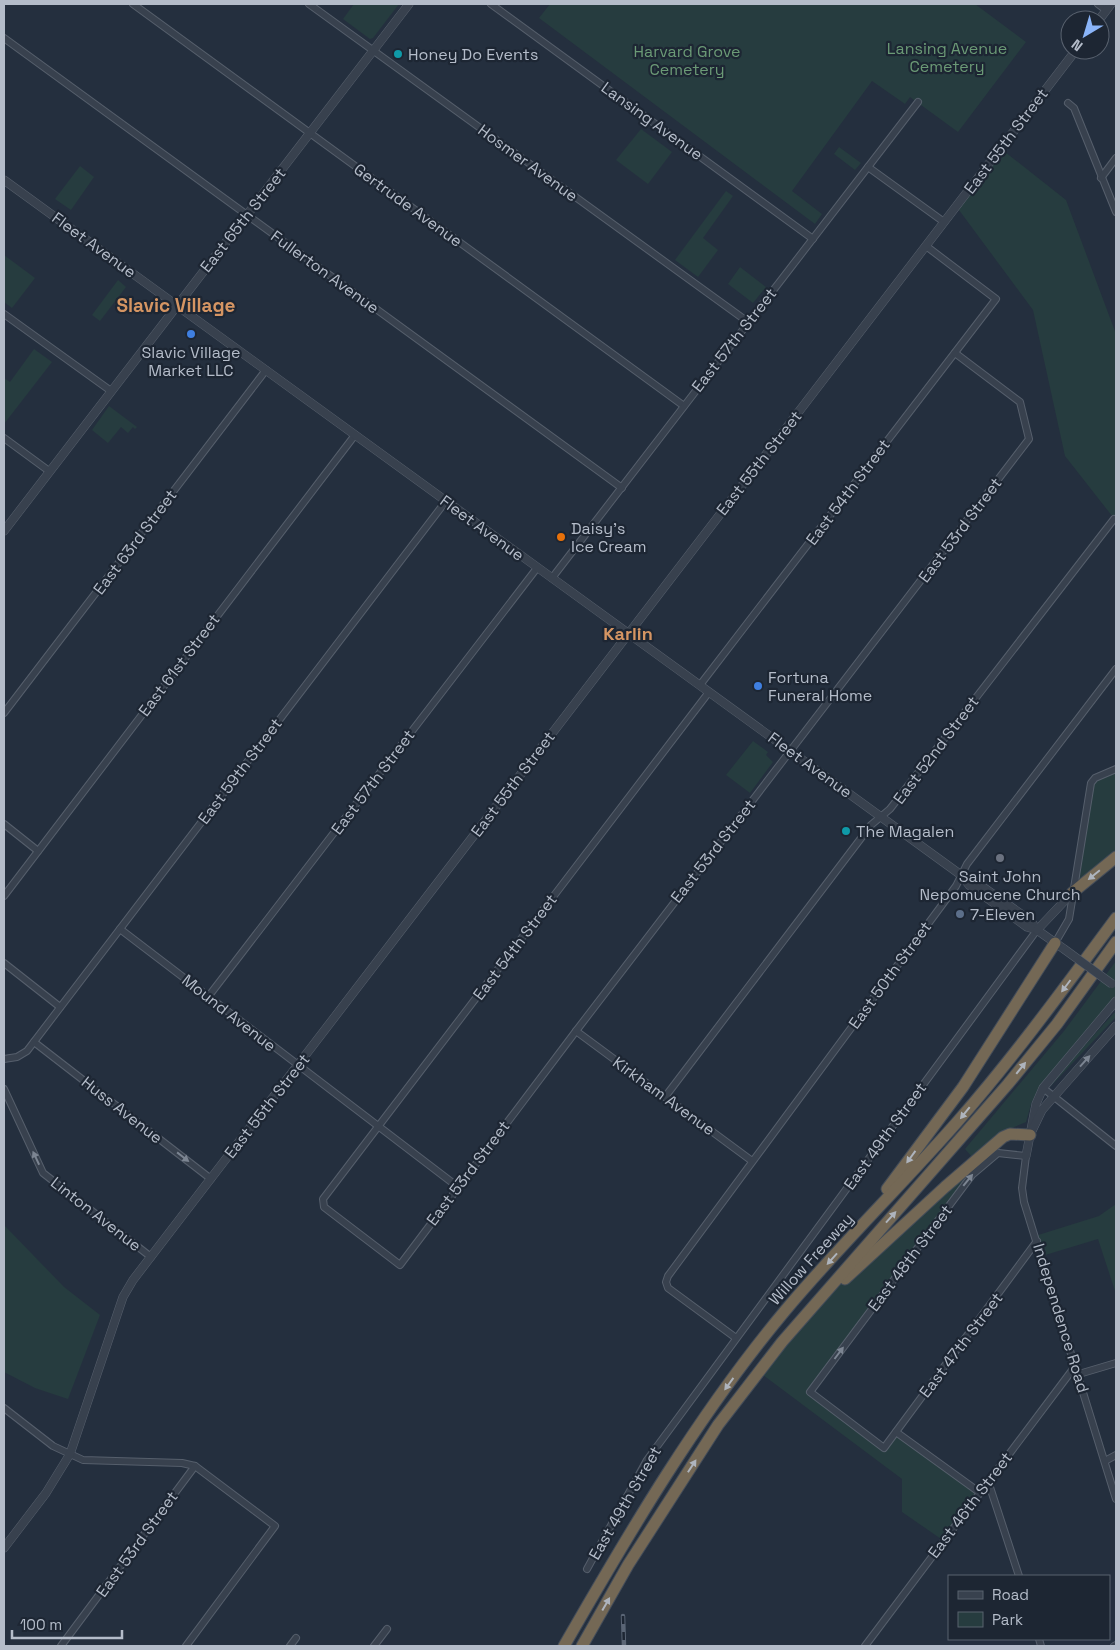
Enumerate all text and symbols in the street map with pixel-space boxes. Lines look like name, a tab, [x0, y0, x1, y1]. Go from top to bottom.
north arrow	[1060, 10, 1110, 60]
text: N	[1068, 35, 1086, 55]
park label: Lansing Avenue Cemetery	[887, 38, 1007, 77]
park label: Harvard Grove Cemetery	[633, 41, 741, 80]
place label: Honey Do Events	[408, 44, 538, 65]
marker: Honey Do Events	[392, 48, 404, 60]
street label: Lansing Avenue	[597, 77, 707, 165]
street label: East 55th Street	[959, 84, 1053, 198]
street label: Hosmer Avenue	[474, 120, 582, 206]
street label: Gertrude Avenue	[349, 158, 467, 252]
street label: East 65th Street	[196, 163, 290, 277]
street label: Fleet Avenue	[48, 207, 140, 283]
street label: Fullerton Avenue	[267, 226, 383, 318]
street label: East 57th Street	[687, 284, 781, 396]
district label: Slavic Village	[117, 293, 236, 318]
marker: Slavic Village Market LLC	[185, 328, 197, 340]
place label: Slavic Village Market LLC	[142, 342, 240, 381]
street label: East 55th Street	[712, 406, 806, 520]
street label: East 54th Street	[801, 435, 895, 549]
street label: East 53rd Street	[914, 473, 1006, 587]
street label: East 63rd Street	[89, 485, 181, 599]
street label: Fleet Avenue	[436, 490, 528, 566]
place label: Daisy's Ice Cream	[571, 518, 647, 557]
marker: Daisy's Ice Cream	[555, 531, 567, 543]
street label: East 61st Street	[134, 610, 224, 720]
district label: Karlin	[603, 622, 653, 645]
place label: Fortuna Funeral Home	[768, 667, 872, 706]
marker: Fortuna Funeral Home	[752, 680, 764, 692]
street label: East 52nd Street	[888, 692, 984, 808]
street label: East 59th Street	[193, 714, 287, 828]
street label: East 57th Street	[327, 725, 419, 839]
street label: East 55th Street	[466, 727, 560, 841]
street label: Fleet Avenue	[764, 727, 856, 803]
street label: East 53rd Street	[666, 795, 760, 907]
place label: The Magalen	[856, 821, 954, 842]
marker: The Magalen	[840, 825, 852, 837]
marker: Saint John Nepomucene Church	[994, 852, 1006, 864]
place label: Saint John Nepomucene Church	[919, 866, 1081, 905]
one-way arrow	[1088, 870, 1101, 881]
street label: East 54th Street	[468, 890, 562, 1004]
place label: 7-Eleven	[970, 904, 1035, 925]
marker: 7-Eleven	[954, 908, 966, 920]
street label: East 50th Street	[844, 917, 936, 1033]
street label: Mound Avenue	[178, 970, 280, 1056]
one-way arrow	[1061, 979, 1071, 992]
street label: East 55th Street	[220, 1049, 314, 1163]
street label: Kirkham Avenue	[609, 1052, 719, 1140]
one-way arrow	[1079, 1055, 1090, 1068]
one-way arrow	[1015, 1062, 1026, 1075]
street label: Huss Avenue	[77, 1072, 167, 1148]
street label: East 49th Street	[839, 1078, 931, 1194]
one-way arrow	[959, 1106, 970, 1119]
street label: East 53rd Street	[422, 1116, 514, 1230]
one-way arrow	[905, 1150, 916, 1163]
one-way arrow	[32, 1151, 40, 1165]
one-way arrow	[176, 1152, 189, 1163]
street label: Linton Avenue	[46, 1172, 146, 1256]
one-way arrow	[963, 1174, 974, 1187]
street label: East 48th Street	[863, 1201, 957, 1315]
street label: Willow Freeway	[764, 1208, 858, 1310]
one-way arrow	[885, 1211, 897, 1223]
street label: Independence Road	[1028, 1241, 1094, 1395]
one-way arrow	[826, 1252, 838, 1264]
street label: East 47th Street	[915, 1288, 1007, 1402]
one-way arrow	[834, 1347, 845, 1360]
one-way arrow	[724, 1377, 734, 1391]
street label: East 49th Street	[584, 1442, 666, 1564]
street label: East 46th Street	[923, 1448, 1017, 1562]
one-way arrow	[687, 1459, 697, 1473]
street label: East 53rd Street	[91, 1487, 183, 1601]
legend	[948, 1575, 1110, 1640]
text: Road	[992, 1585, 1029, 1604]
one-way arrow	[602, 1596, 610, 1611]
scale bar	[12, 1608, 122, 1640]
text: Park	[992, 1610, 1023, 1629]
text: 100 m	[20, 1615, 62, 1634]

